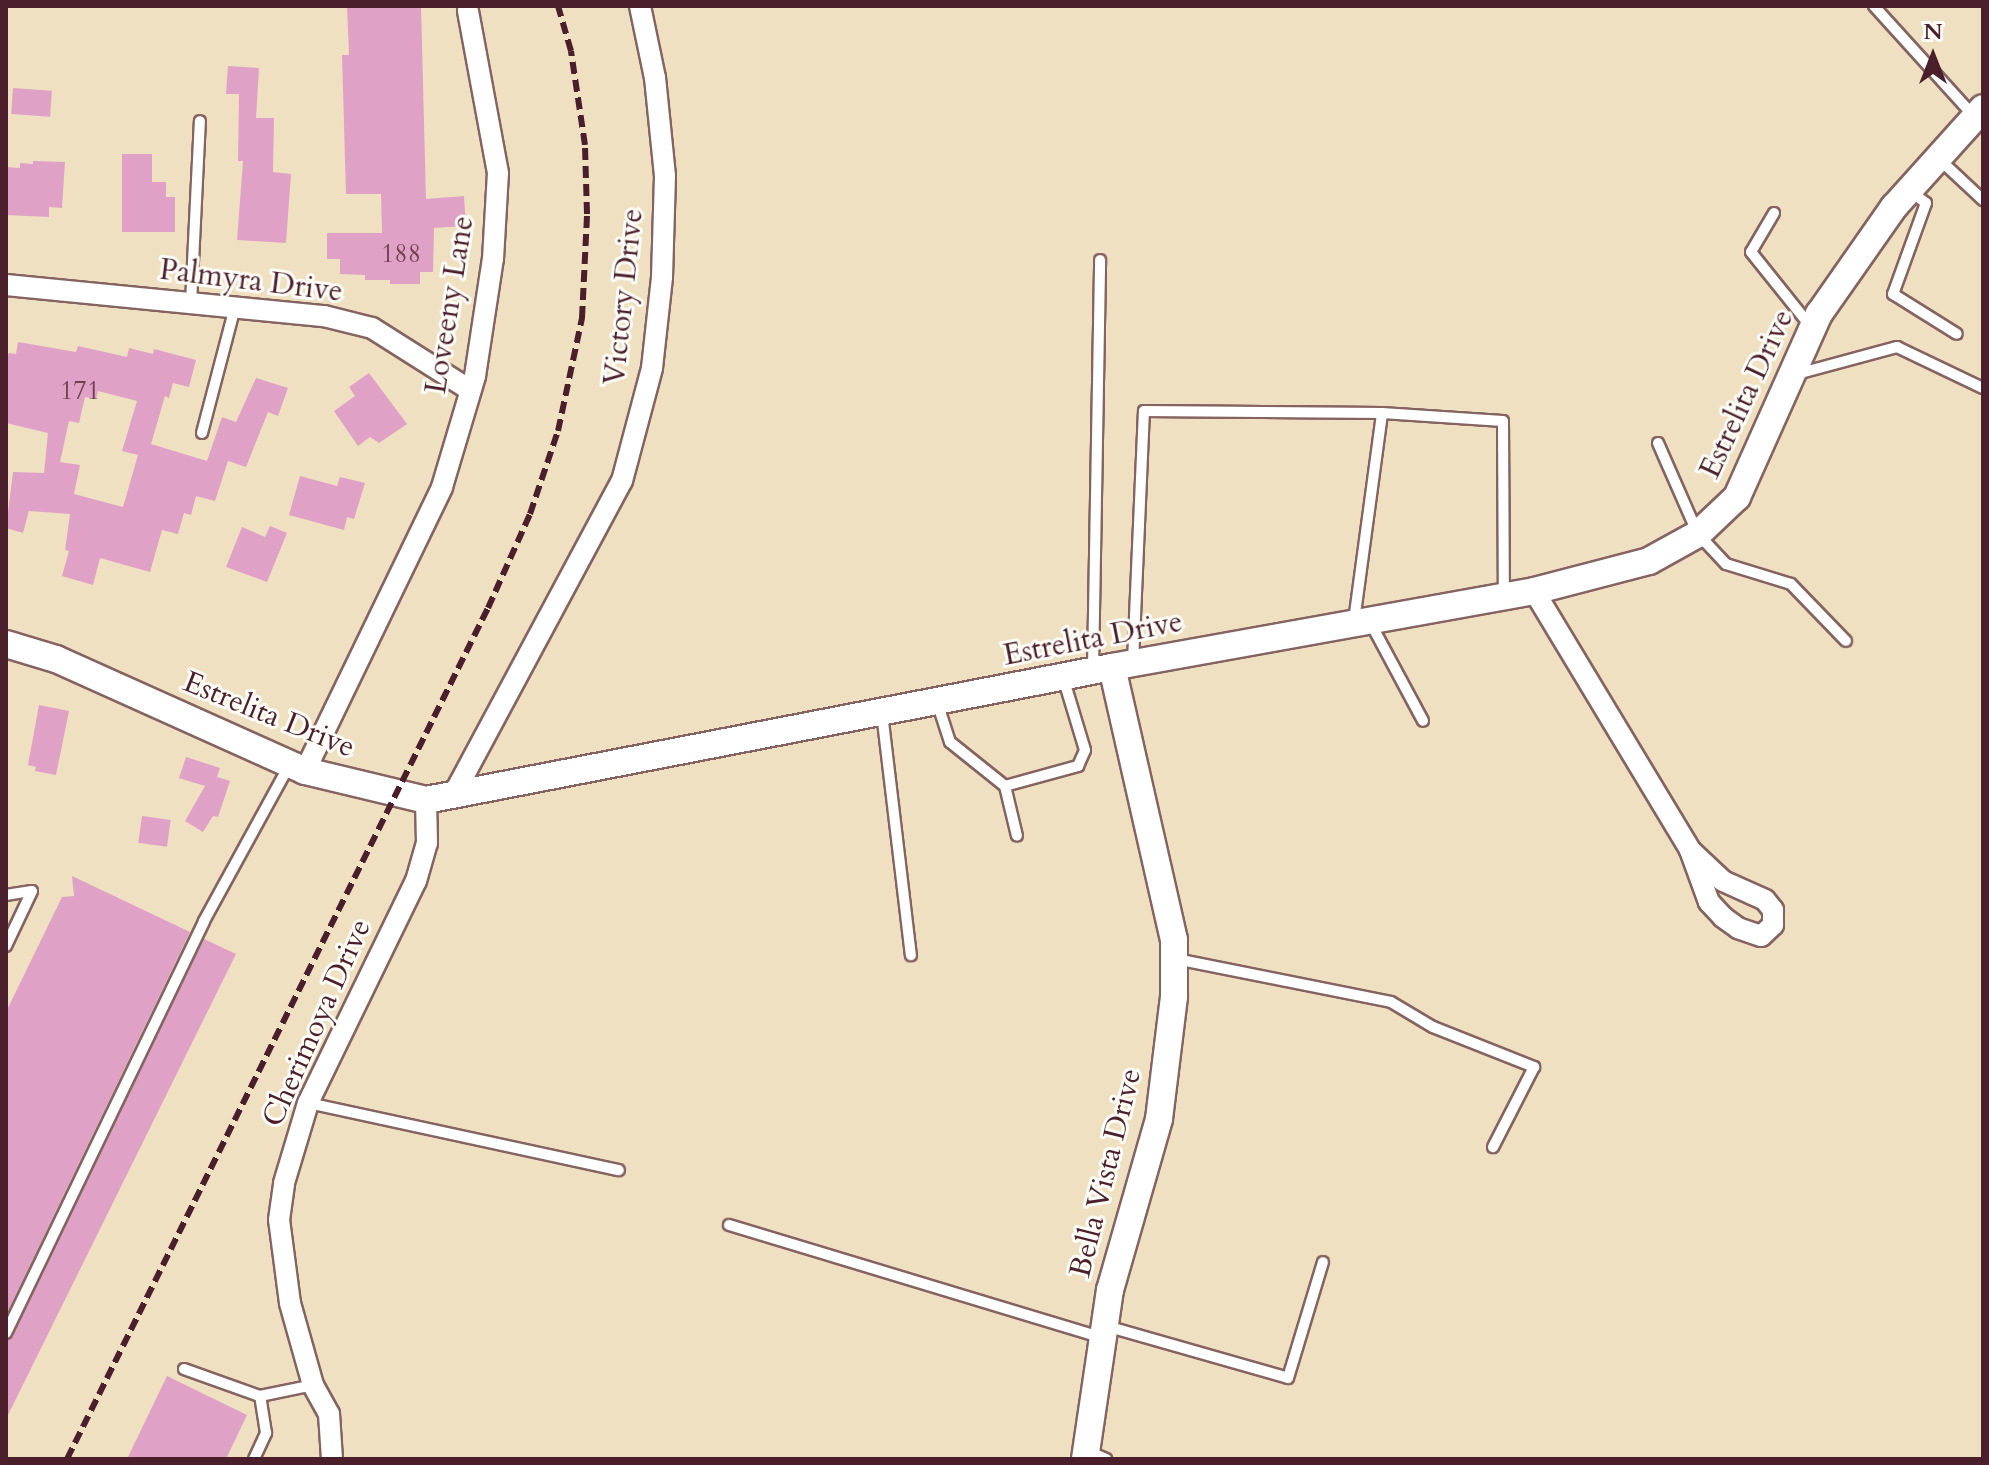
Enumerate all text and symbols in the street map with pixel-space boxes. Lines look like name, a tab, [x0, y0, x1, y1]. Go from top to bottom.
north arrow	[1893, 16, 1973, 96]
text: N	[1923, 17, 1943, 47]
street label: Victory Drive	[597, 207, 651, 387]
street label: Loveeny Lane	[418, 214, 482, 396]
house number: 188	[381, 238, 421, 270]
street label: Palmyra Drive	[157, 252, 345, 310]
street label: Estrelita Drive	[1692, 304, 1802, 484]
house number: 171	[60, 375, 100, 407]
street label: Estrelita Drive	[1000, 604, 1186, 674]
street label: Estrelita Drive	[178, 664, 360, 766]
street label: Cherimoya Drive	[255, 914, 379, 1132]
street label: Bella Vista Drive	[1063, 1065, 1149, 1281]

